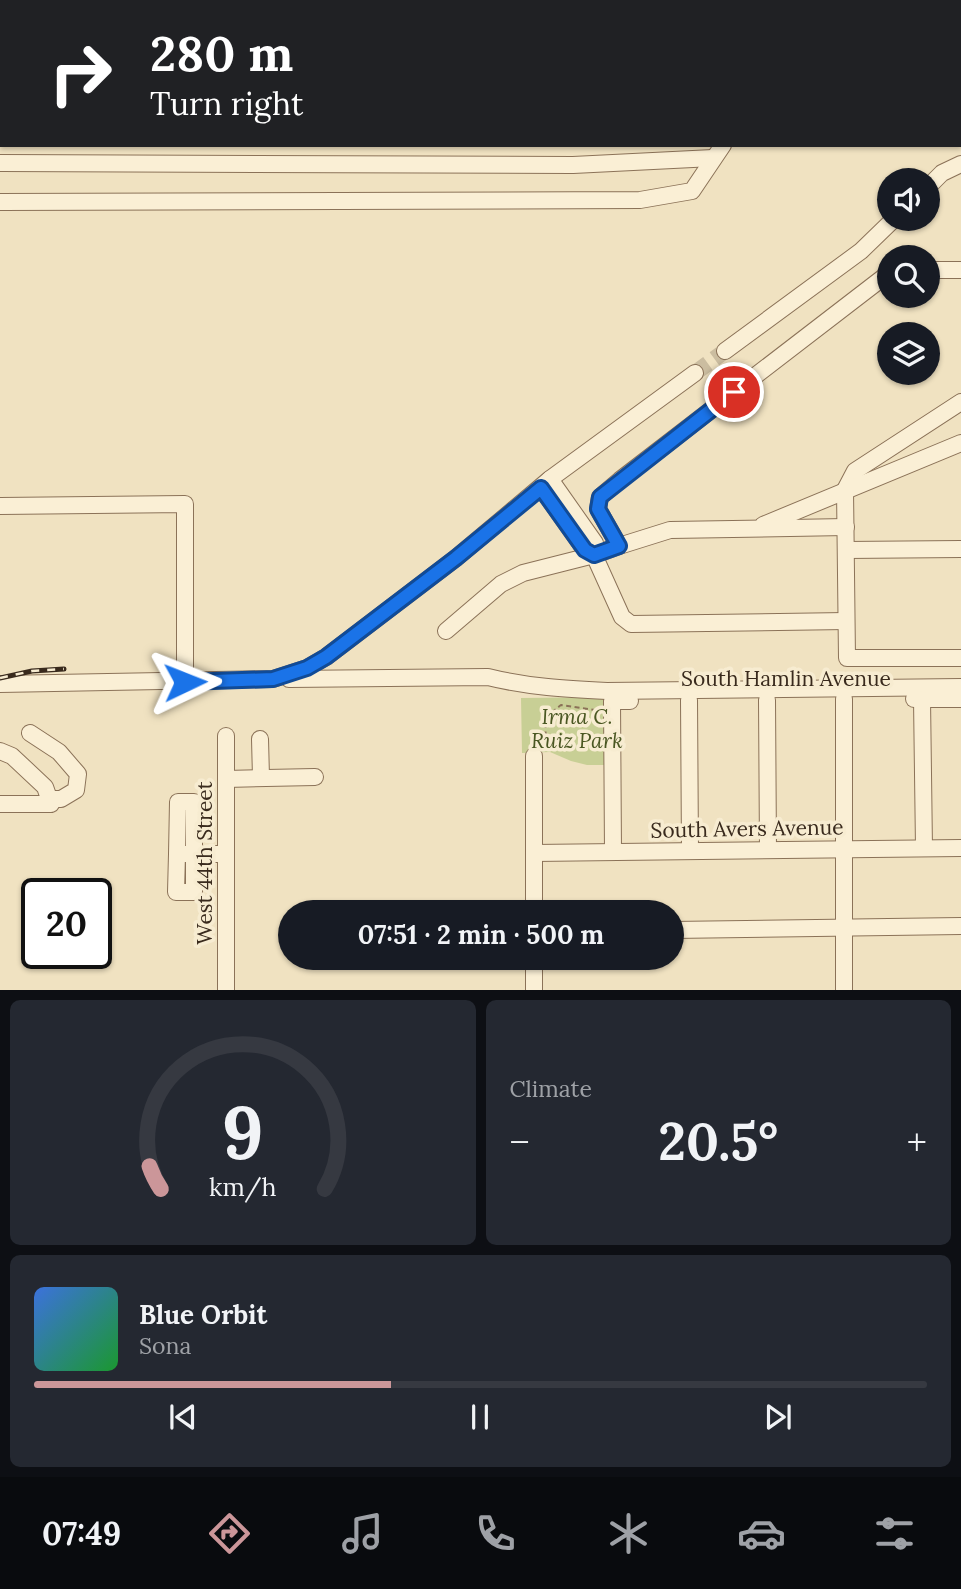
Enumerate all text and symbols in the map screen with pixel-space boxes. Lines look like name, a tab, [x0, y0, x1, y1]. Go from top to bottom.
text: 280 m	[150, 22, 293, 84]
icon: right	[35, 28, 126, 119]
text: Turn right	[150, 83, 303, 124]
map controls	[877, 168, 940, 385]
button: sound	[877, 168, 940, 231]
button: search	[877, 245, 940, 308]
button: layers	[877, 322, 940, 385]
pin	[704, 362, 764, 422]
icon: arrive	[715, 373, 753, 411]
position arrow	[148, 645, 222, 719]
street label: South Hamlin Avenue	[681, 665, 891, 692]
park label: Irma C. Ruiz Park	[531, 703, 623, 754]
street label: West 44th Street	[191, 780, 218, 945]
street label: South Avers Avenue	[650, 813, 844, 844]
speed limit sign: 20	[21, 878, 112, 969]
text: 07:51 · 2 min · 500 m	[358, 918, 604, 951]
text: Climate	[510, 1074, 592, 1103]
text: 9	[222, 1086, 264, 1179]
text: 20.5°	[658, 1108, 778, 1174]
text: −	[510, 1118, 530, 1166]
text: +	[907, 1118, 927, 1166]
text: km/h	[209, 1170, 277, 1202]
text: Blue Orbit	[139, 1298, 267, 1331]
text: Sona	[139, 1331, 191, 1360]
icon: previous	[164, 1398, 202, 1436]
icon: pause	[461, 1398, 499, 1436]
icon: next	[759, 1398, 797, 1436]
icon: directions	[205, 1509, 254, 1558]
icon: music	[338, 1509, 387, 1558]
icon: phone	[471, 1509, 520, 1558]
icon: climate	[604, 1509, 653, 1558]
icon: car	[737, 1509, 786, 1558]
icon: filters	[870, 1509, 919, 1558]
text: 07:49	[42, 1513, 121, 1554]

